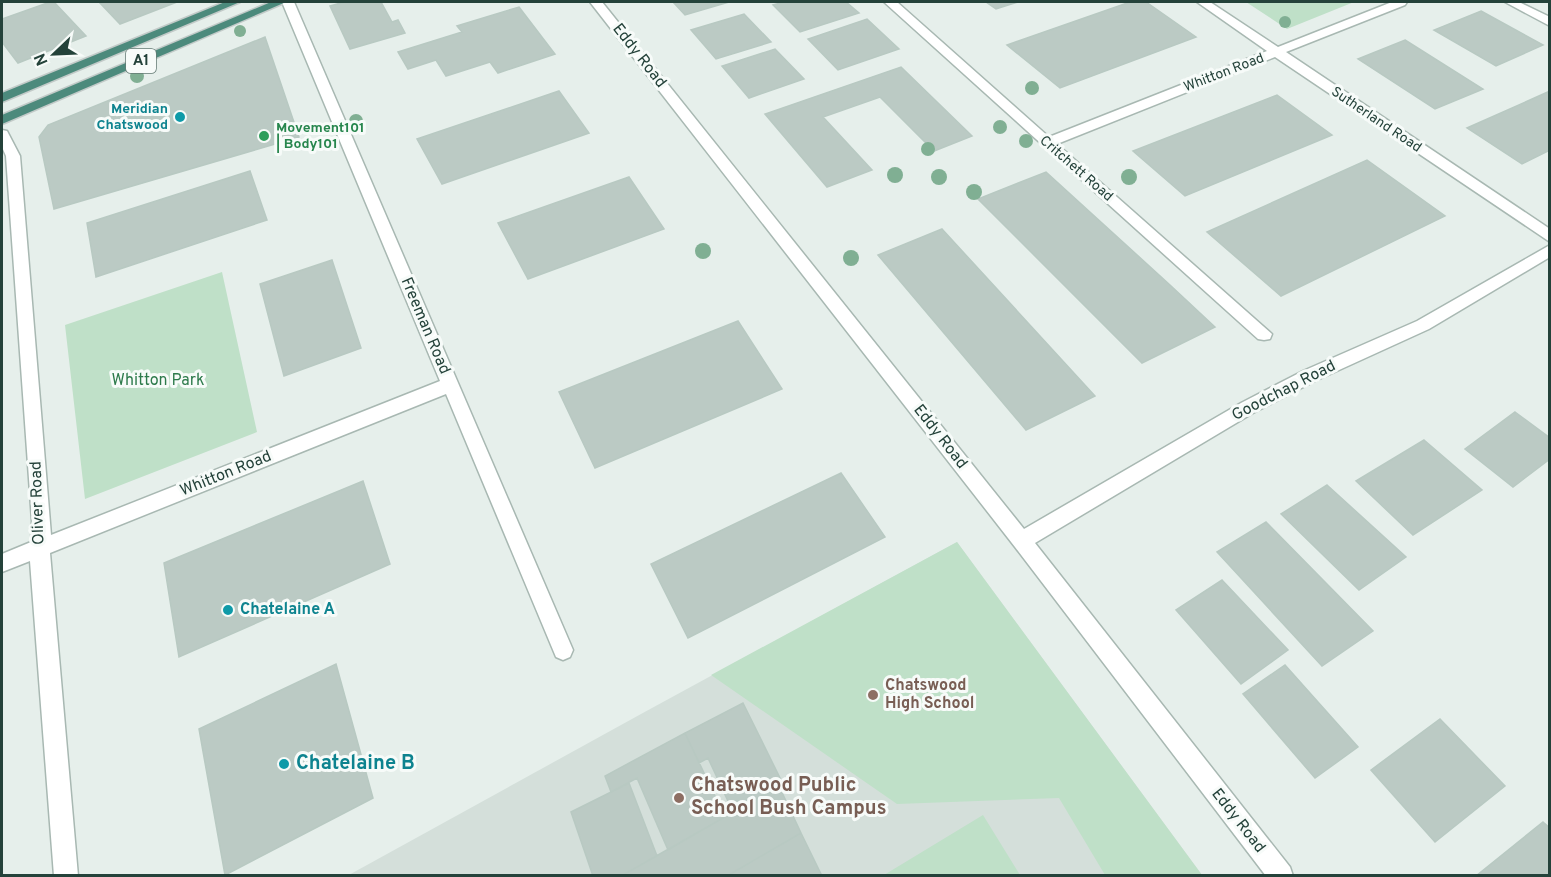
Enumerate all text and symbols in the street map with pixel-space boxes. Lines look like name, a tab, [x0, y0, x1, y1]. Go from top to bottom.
street label: Eddy Road	[608, 20, 670, 92]
north arrow	[24, 24, 84, 84]
road number: A1	[126, 49, 156, 73]
text: N	[31, 50, 53, 68]
street label: Whitton Road	[1181, 50, 1267, 96]
street label: Sutherland Road	[1328, 84, 1424, 156]
place label: Meridian Chatswood	[97, 101, 168, 134]
marker: Meridian Chatswood	[173, 110, 187, 124]
place label: Movement101 | Body101	[276, 120, 365, 153]
marker: Movement101 | Body101	[257, 129, 271, 143]
street label: Critchett Road	[1036, 133, 1116, 205]
street label: Freeman Road	[396, 275, 454, 377]
street label: Goodchap Road	[1229, 356, 1339, 426]
park label: Whitton Park	[112, 371, 204, 391]
street label: Eddy Road	[909, 401, 971, 473]
street label: Whitton Road	[177, 447, 275, 501]
street label: Oliver Road	[27, 461, 49, 545]
place label: Chatelaine A	[240, 600, 335, 620]
marker: Chatelaine A	[221, 603, 235, 617]
place label: Chatswood High School	[885, 676, 974, 714]
marker: Chatswood High School	[866, 688, 880, 702]
place label: Chatelaine B	[296, 751, 415, 777]
marker: Chatelaine B	[277, 757, 291, 771]
place label: Chatswood Public School Bush Campus	[691, 773, 887, 822]
street label: Eddy Road	[1207, 785, 1269, 857]
marker: Chatswood Public School Bush Campus	[672, 791, 686, 805]

